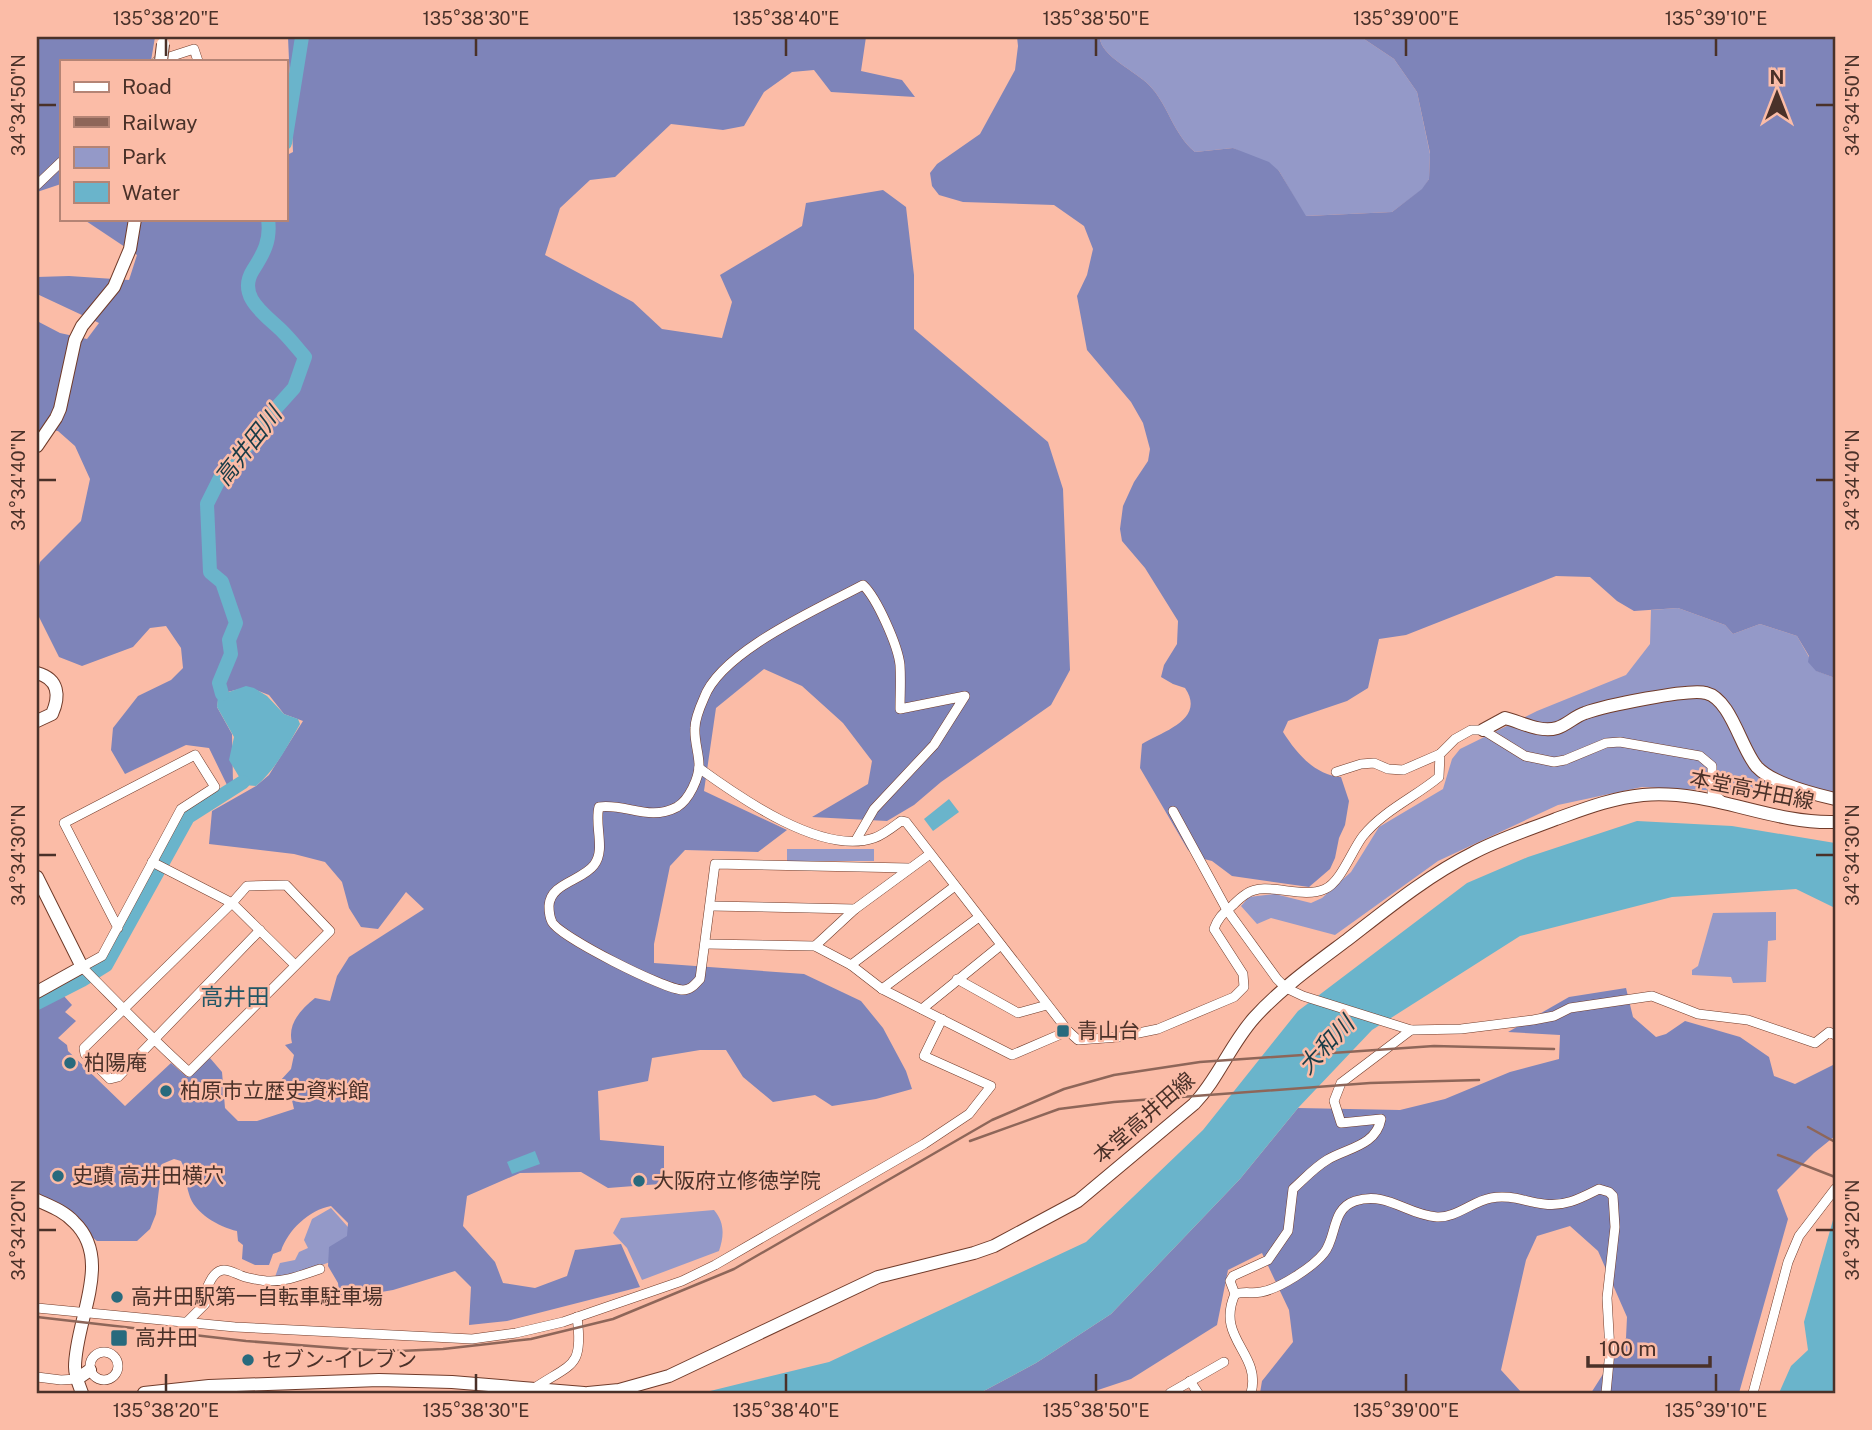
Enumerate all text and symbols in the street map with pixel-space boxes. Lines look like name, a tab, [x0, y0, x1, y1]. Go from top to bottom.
text: 135°38'20"E	[113, 8, 219, 29]
text: 135°38'30"E	[423, 8, 529, 29]
text: 135°38'40"E	[732, 8, 840, 29]
text: 135°38'50"E	[1042, 8, 1150, 29]
text: 135°39'00"E	[1353, 8, 1459, 29]
text: 135°39'10"E	[1665, 8, 1767, 29]
text: 34°34'50"N	[8, 54, 29, 156]
text: 34°34'50"N	[1842, 54, 1863, 156]
legend	[60, 60, 287, 220]
north arrow	[1742, 60, 1812, 130]
text: N	[1770, 66, 1784, 88]
text: Road	[122, 74, 172, 99]
text: Railway	[122, 110, 198, 135]
text: Park	[122, 144, 167, 169]
text: Water	[122, 180, 180, 205]
water label: 高井田川	[209, 399, 288, 490]
text: 34°34'40"N	[8, 429, 29, 531]
text: 34°34'40"N	[1842, 429, 1863, 531]
street label: 本堂高井田線	[1688, 765, 1816, 814]
text: 34°34'30"N	[8, 804, 29, 906]
text: 34°34'30"N	[1842, 804, 1863, 906]
district label: 高井田	[201, 983, 270, 1010]
water label: 大和川	[1292, 1008, 1361, 1079]
place label: 青山台	[1077, 1018, 1140, 1043]
marker: 青山台	[1055, 1023, 1071, 1039]
place label: 柏陽庵	[84, 1050, 147, 1075]
marker: 柏陽庵	[62, 1055, 78, 1071]
street label: 本堂高井田線	[1088, 1067, 1199, 1168]
place label: 柏原市立歴史資料館	[180, 1078, 369, 1103]
marker: 柏原市立歴史資料館	[158, 1083, 174, 1099]
place label: 史蹟 高井田横穴	[72, 1163, 224, 1188]
marker: 史蹟 高井田横穴	[50, 1168, 66, 1184]
place label: 大阪府立修徳学院	[653, 1168, 821, 1193]
marker: 大阪府立修徳学院	[631, 1173, 647, 1189]
text: 34°34'20"N	[8, 1179, 29, 1281]
text: 34°34'20"N	[1842, 1179, 1863, 1281]
place label: 高井田駅第一自転車駐車場	[131, 1284, 383, 1309]
marker: 高井田駅第一自転車駐車場	[109, 1289, 125, 1305]
place label: 高井田	[135, 1325, 198, 1350]
scale bar	[1588, 1325, 1711, 1369]
marker: 高井田	[109, 1328, 129, 1348]
text: 100 m	[1599, 1336, 1656, 1361]
place label: セブン-イレブン	[262, 1347, 417, 1372]
marker: セブン-イレブン	[240, 1352, 256, 1368]
text: 135°38'20"E	[113, 1400, 219, 1421]
text: 135°38'30"E	[423, 1400, 529, 1421]
text: 135°38'40"E	[732, 1400, 840, 1421]
text: 135°38'50"E	[1042, 1400, 1150, 1421]
text: 135°39'00"E	[1353, 1400, 1459, 1421]
text: 135°39'10"E	[1665, 1400, 1767, 1421]

